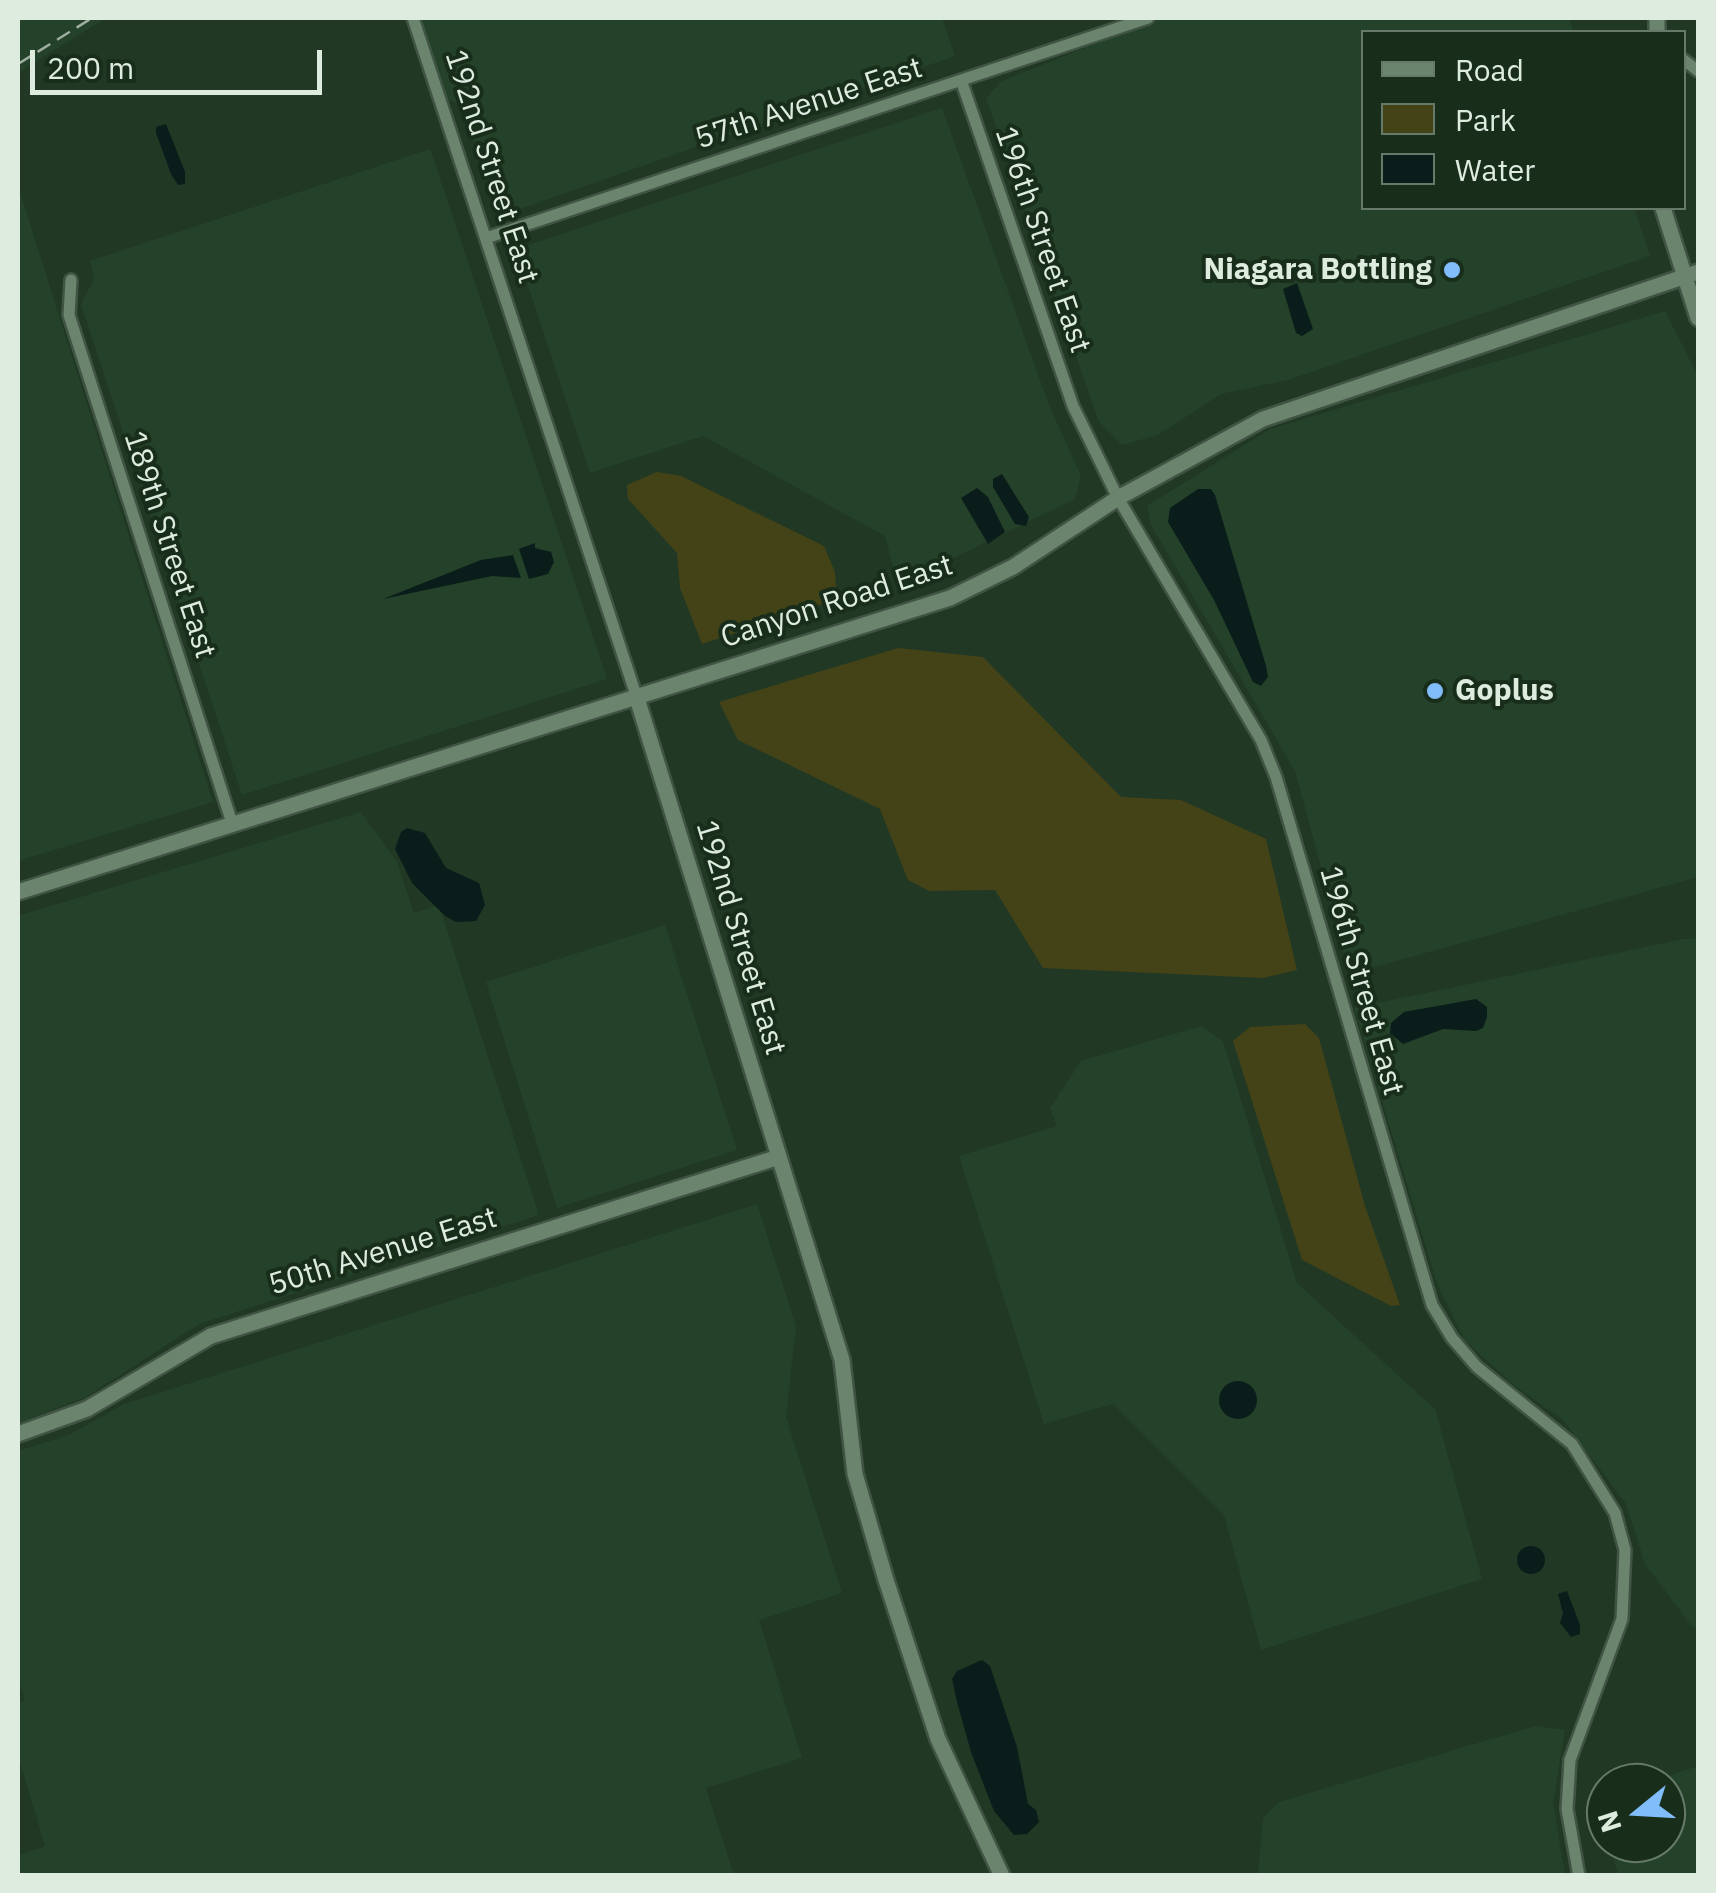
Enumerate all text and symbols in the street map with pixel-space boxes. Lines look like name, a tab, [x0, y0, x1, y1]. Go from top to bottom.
scale bar	[35, 30, 328, 92]
legend	[1361, 30, 1686, 210]
street label: 192nd Street East	[436, 46, 546, 288]
text: 200 m	[47, 48, 134, 87]
street label: 57th Avenue East	[691, 50, 927, 158]
text: Road	[1455, 50, 1524, 89]
text: Park	[1455, 100, 1516, 139]
street label: 196th Street East	[986, 122, 1098, 358]
text: Water	[1455, 150, 1535, 189]
place label: Niagara Bottling	[1204, 252, 1432, 288]
marker: Niagara Bottling	[1441, 259, 1463, 281]
street label: 189th Street East	[115, 427, 223, 663]
street label: Canyon Road East	[717, 548, 957, 656]
place label: Goplus	[1455, 673, 1554, 709]
marker: Goplus	[1424, 680, 1446, 702]
street label: 192nd Street East	[687, 816, 793, 1060]
street label: 196th Street East	[1311, 862, 1411, 1100]
street label: 50th Avenue East	[265, 1200, 501, 1304]
north arrow	[1586, 1763, 1686, 1863]
text: N	[1588, 1806, 1630, 1837]

